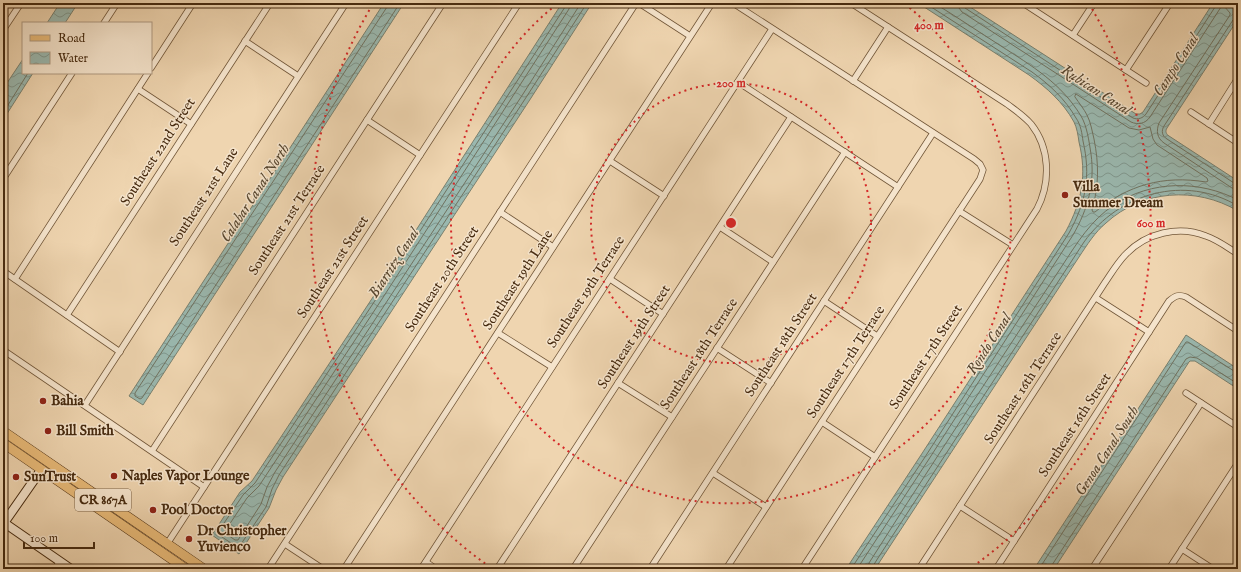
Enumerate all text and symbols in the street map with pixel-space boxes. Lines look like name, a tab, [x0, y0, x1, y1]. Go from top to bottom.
text: 400 m	[914, 18, 945, 33]
legend	[22, 22, 152, 74]
water label: Campo Canal	[1149, 29, 1204, 100]
text: Road	[58, 31, 86, 46]
text: Water	[58, 51, 89, 66]
water label: Rubican Canal	[1057, 60, 1136, 120]
text: 200 m	[716, 76, 746, 91]
street label: Southeast 22nd Street	[116, 94, 200, 209]
water label: Calabar Canal North	[216, 140, 294, 246]
street label: Southeast 21st Lane	[165, 144, 243, 250]
street label: Southeast 21st Terrace	[245, 161, 330, 279]
place label: Villa Summer Dream	[1072, 178, 1163, 212]
marker: Villa Summer Dream	[1060, 190, 1070, 200]
street label: Southeast 21st Street	[293, 212, 373, 322]
centre of rings	[724, 216, 738, 230]
text: 600 m	[1137, 216, 1166, 231]
street label: Southeast 20th Street	[401, 222, 483, 335]
water label: Biarritz Canal	[364, 223, 425, 302]
street label: Southeast 19th Lane	[479, 226, 557, 334]
street label: Southeast 19th Terrace	[543, 232, 629, 352]
street label: Southeast 19th Street	[594, 281, 675, 393]
street label: Southeast 18th Street	[741, 290, 821, 400]
street label: Southeast 18th Terrace	[656, 294, 742, 413]
street label: Southeast 17th Street	[885, 301, 967, 413]
street label: Southeast 17th Terrace	[803, 302, 889, 422]
water label: Rondo Canal	[962, 309, 1017, 378]
street label: Southeast 16th Terrace	[980, 328, 1066, 447]
street label: Southeast 16th Street	[1035, 369, 1115, 480]
place label: Bahia	[51, 392, 85, 410]
marker: Bahia	[38, 396, 48, 406]
water label: Genoa Canal South	[1071, 402, 1144, 500]
place label: Bill Smith	[56, 422, 114, 440]
marker: Bill Smith	[43, 426, 53, 436]
place label: Naples Vapor Lounge	[121, 467, 250, 485]
place label: SunTrust	[24, 468, 76, 486]
marker: Naples Vapor Lounge	[109, 471, 119, 481]
marker: SunTrust	[11, 472, 21, 482]
road number: CR 867A	[75, 489, 131, 511]
place label: Pool Doctor	[161, 501, 234, 519]
marker: Pool Doctor	[148, 505, 158, 515]
place label: Dr Christopher Yuvienco	[197, 522, 287, 556]
scale bar	[24, 524, 94, 550]
text: 100 m	[30, 531, 58, 546]
marker: Dr Christopher Yuvienco	[184, 534, 194, 544]

